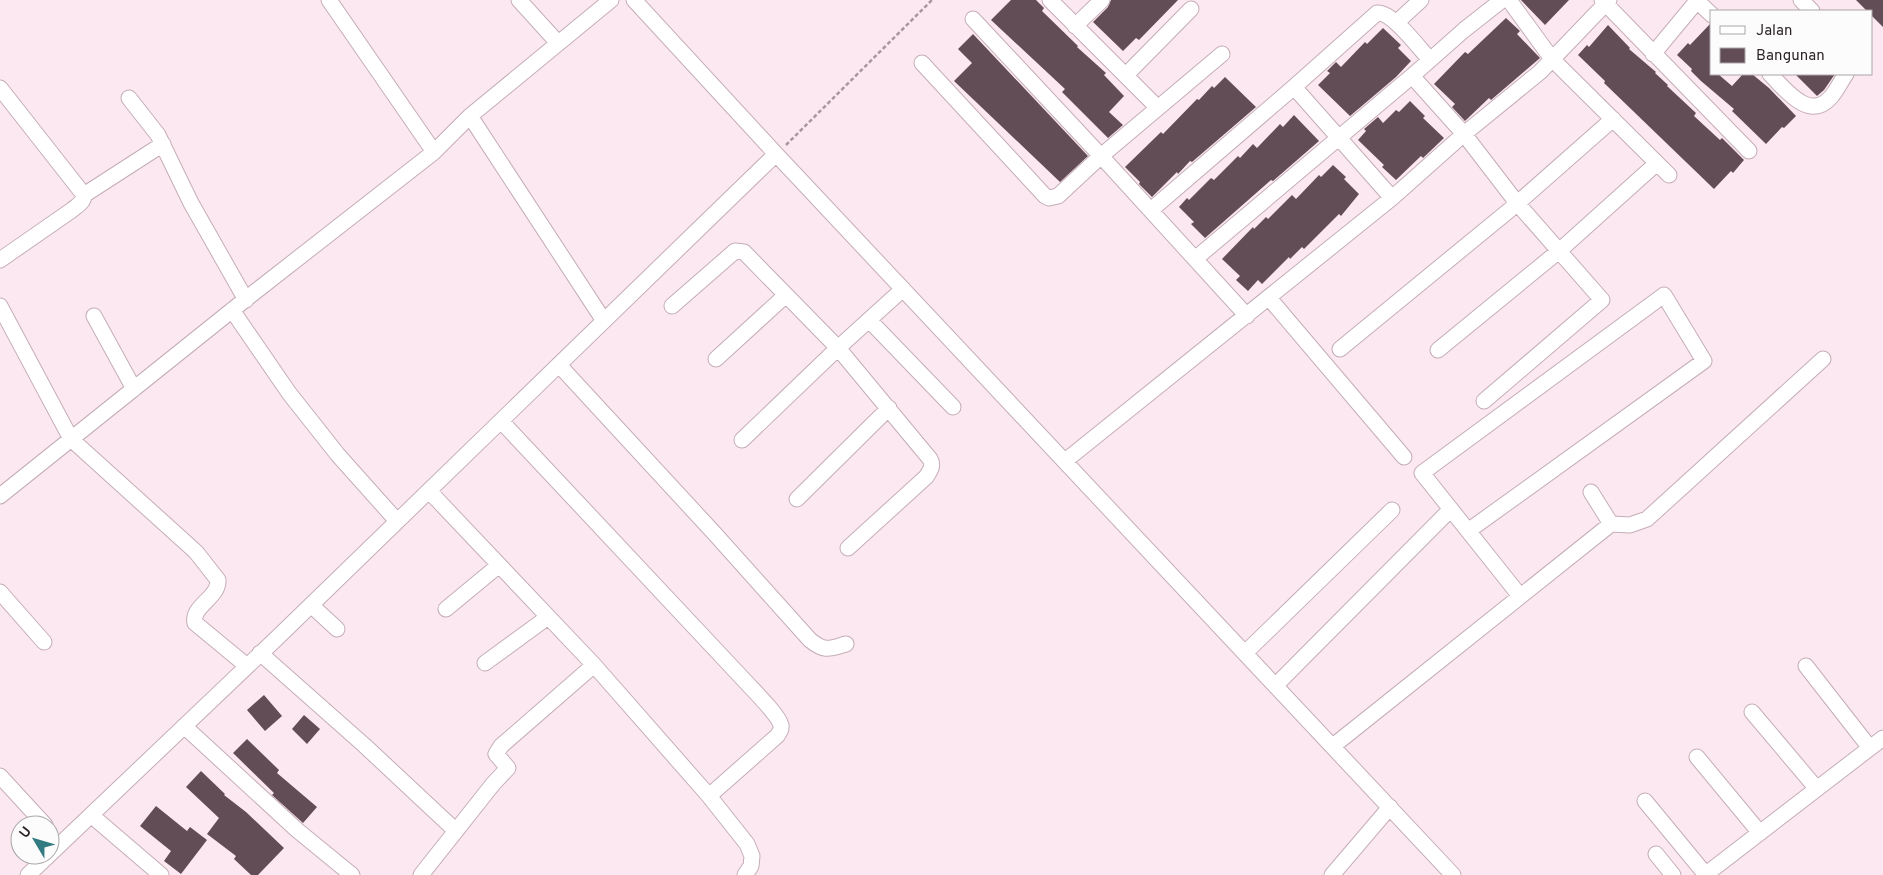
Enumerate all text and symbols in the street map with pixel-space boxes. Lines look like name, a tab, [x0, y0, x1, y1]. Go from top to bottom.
legend	[1710, 10, 1873, 75]
text: Jalan	[1756, 22, 1793, 41]
text: Bangunan	[1756, 47, 1825, 66]
north arrow	[10, 815, 60, 865]
text: U	[16, 824, 36, 842]

